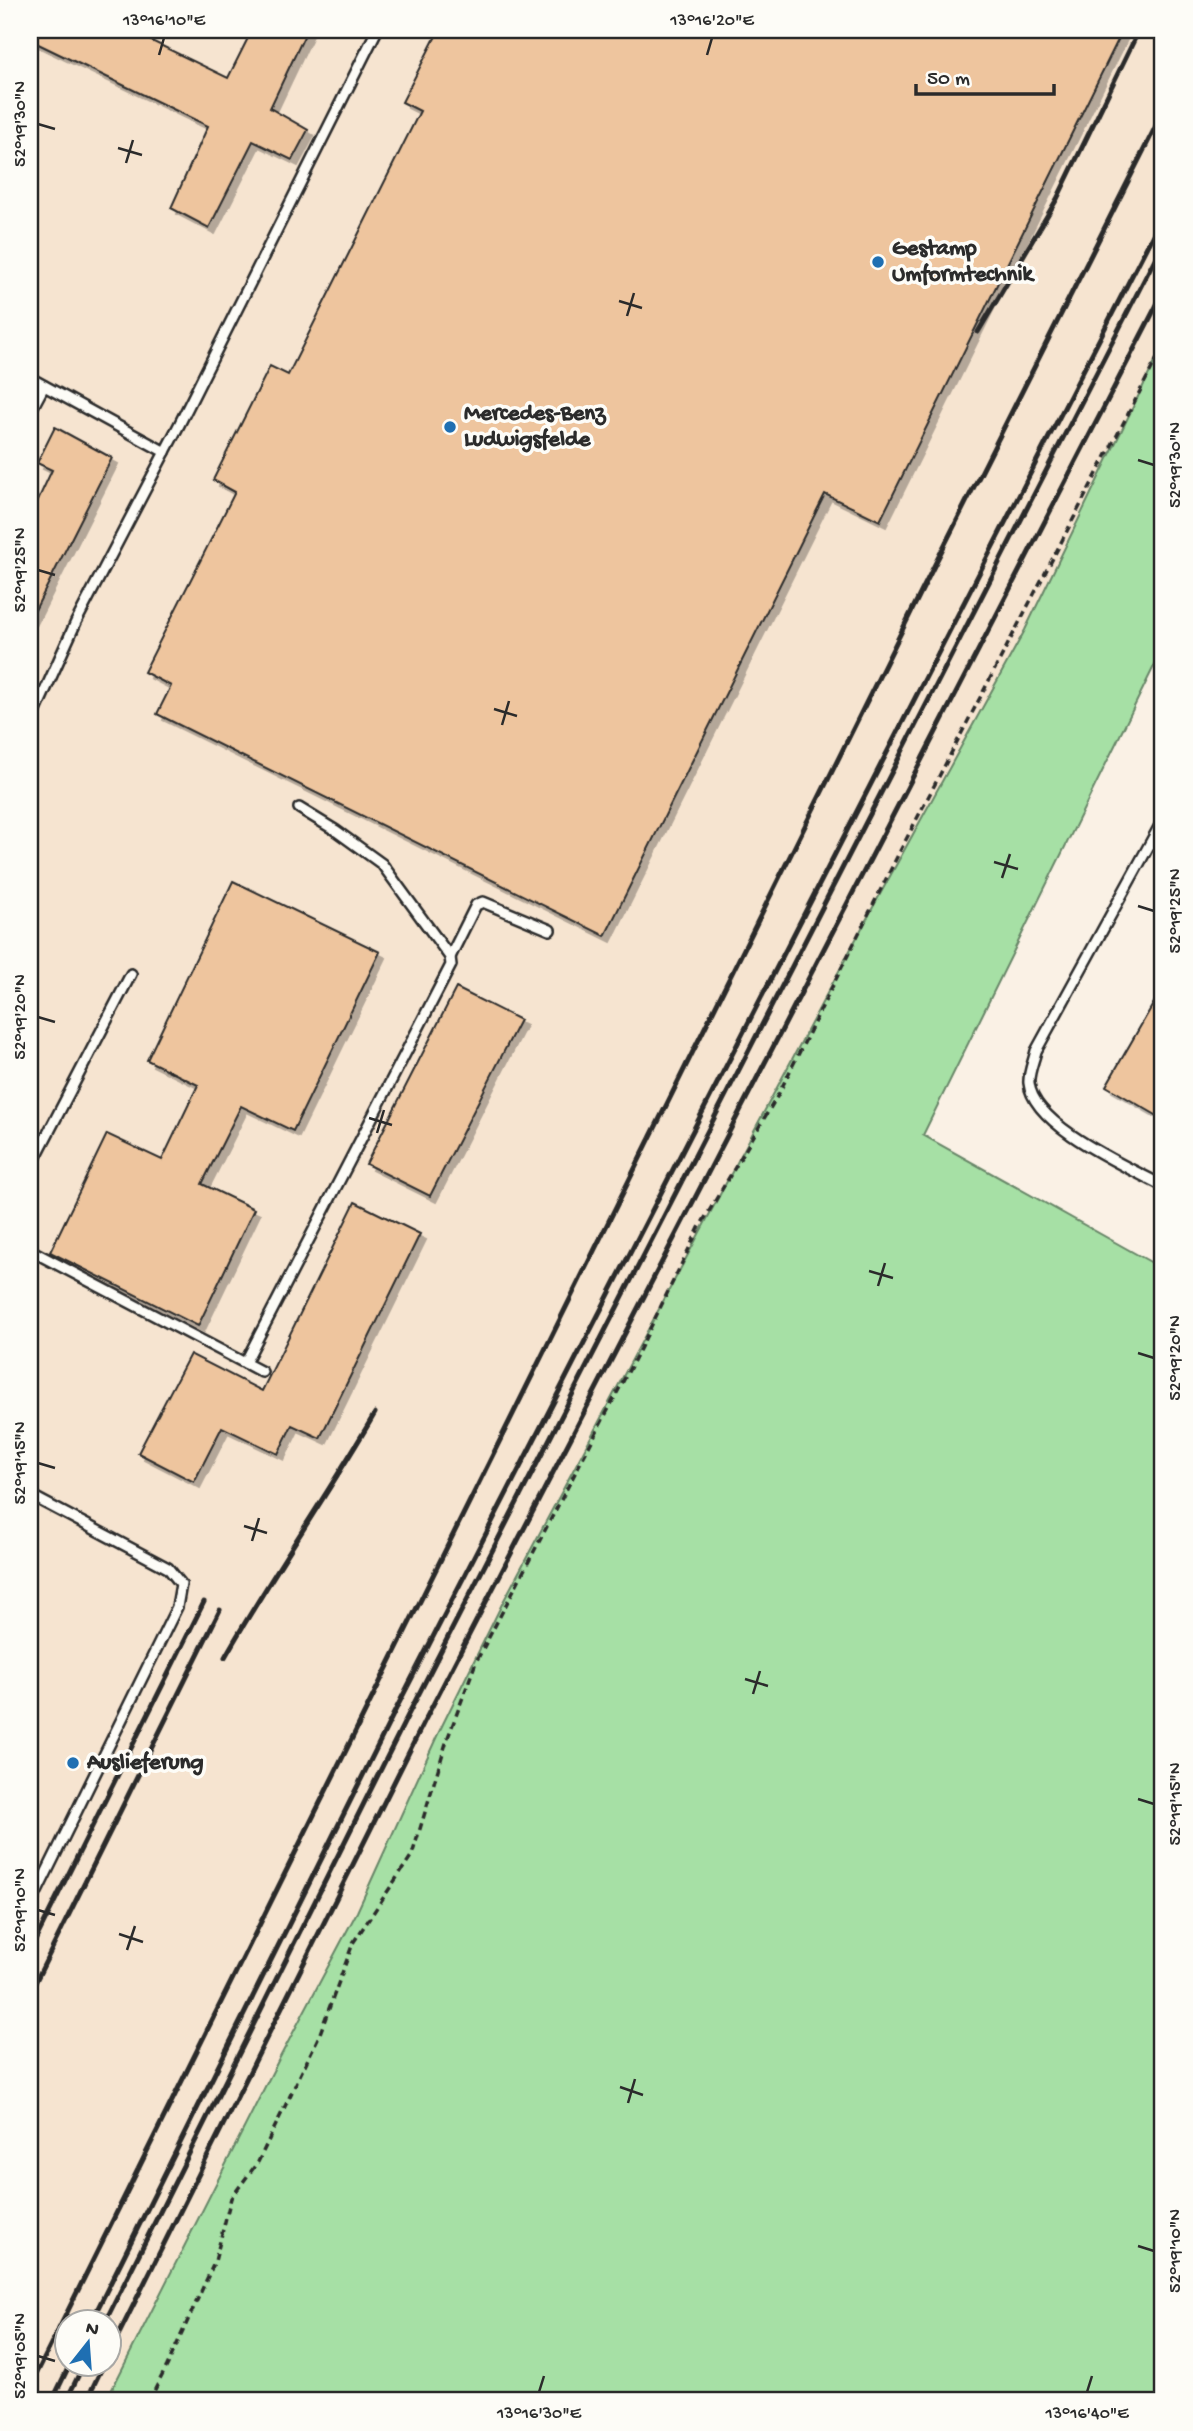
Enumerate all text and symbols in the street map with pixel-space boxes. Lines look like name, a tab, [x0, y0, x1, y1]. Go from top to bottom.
text: 13°16'10"E	[122, 11, 206, 32]
text: 13°16'20"E	[669, 11, 754, 32]
scale bar	[916, 52, 1055, 96]
text: 50 m	[927, 68, 970, 93]
text: 52°19'30"N	[11, 81, 32, 167]
place label: Gestamp Umformtechnik	[892, 236, 1035, 289]
marker: Gestamp Umformtechnik	[870, 254, 886, 270]
place label: Mercedes-Benz Ludwigsfelde	[464, 401, 607, 454]
marker: Mercedes-Benz Ludwigsfelde	[442, 419, 458, 435]
text: 52°19'30"N	[1166, 422, 1187, 508]
text: 52°19'25"N	[11, 528, 32, 612]
text: 52°19'25"N	[1166, 869, 1187, 953]
text: 52°19'20"N	[11, 974, 32, 1060]
text: 52°19'20"N	[1166, 1315, 1187, 1401]
text: 52°19'15"N	[11, 1421, 32, 1505]
place label: Auslieferung	[86, 1750, 204, 1777]
marker: Auslieferung	[65, 1755, 81, 1771]
text: 52°19'15"N	[1166, 1762, 1187, 1846]
text: 52°19'10"N	[11, 1868, 32, 1952]
text: 52°19'10"N	[1166, 2209, 1187, 2293]
north arrow	[52, 2308, 122, 2378]
text: 52°19'05"N	[11, 2313, 32, 2399]
text: N	[83, 2317, 101, 2343]
text: 13°16'30"E	[496, 2404, 582, 2425]
text: 13°16'40"E	[1044, 2404, 1129, 2425]

